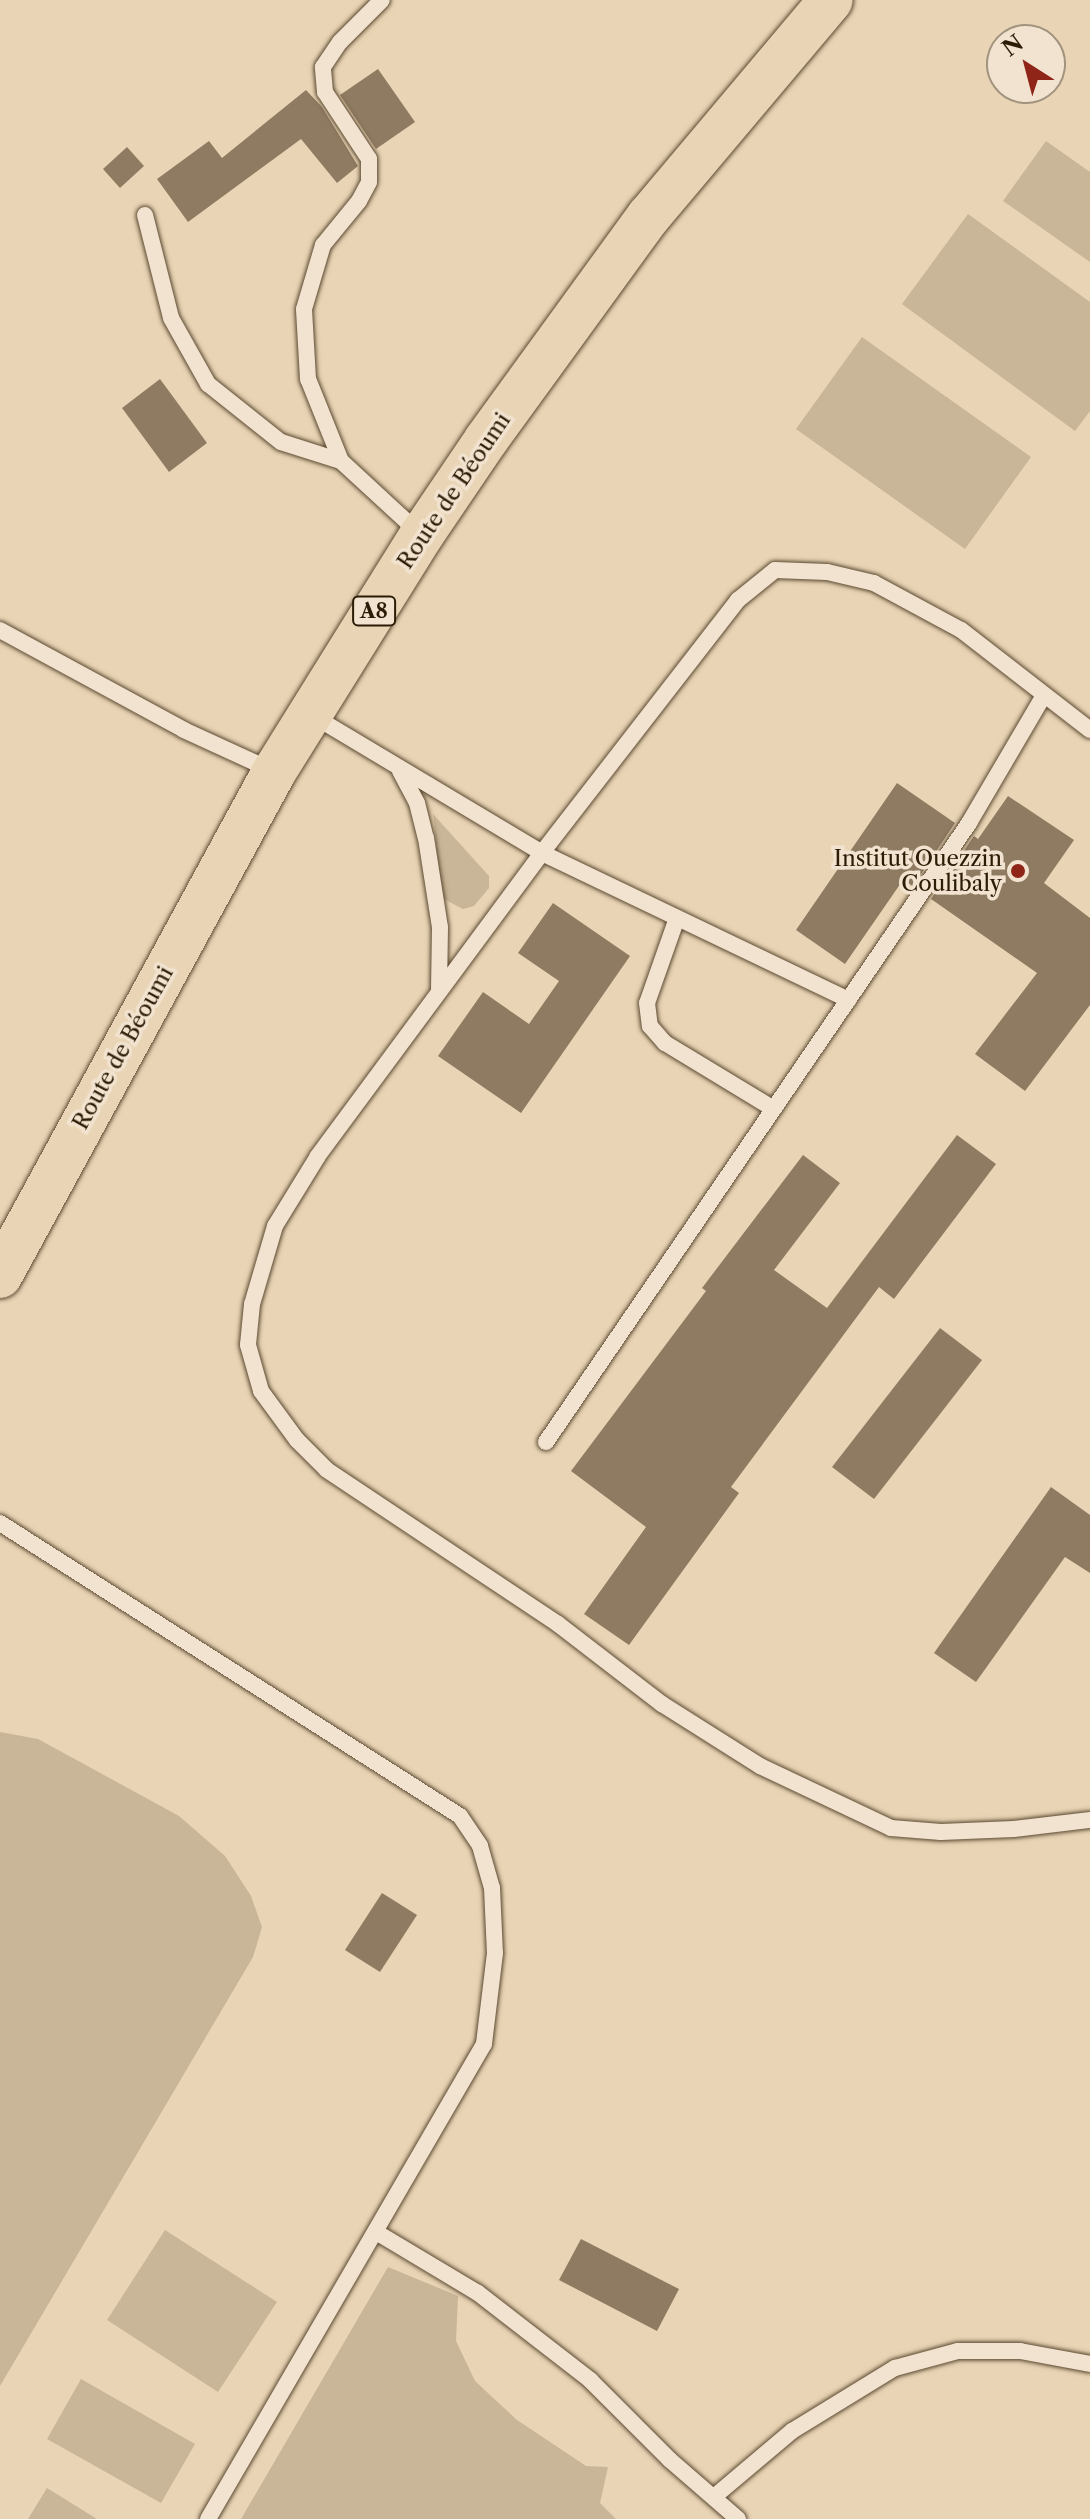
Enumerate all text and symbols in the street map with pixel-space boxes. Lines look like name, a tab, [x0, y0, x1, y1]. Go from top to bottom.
north arrow	[986, 24, 1066, 104]
text: N	[997, 29, 1028, 62]
street label: Route de Béoumi	[392, 408, 516, 574]
road number: A8	[352, 595, 396, 627]
place label: Institut Ouezzin Coulibaly	[834, 845, 1002, 896]
marker: Institut Ouezzin Coulibaly	[1009, 862, 1027, 880]
street label: Route de Béoumi	[67, 962, 179, 1134]

